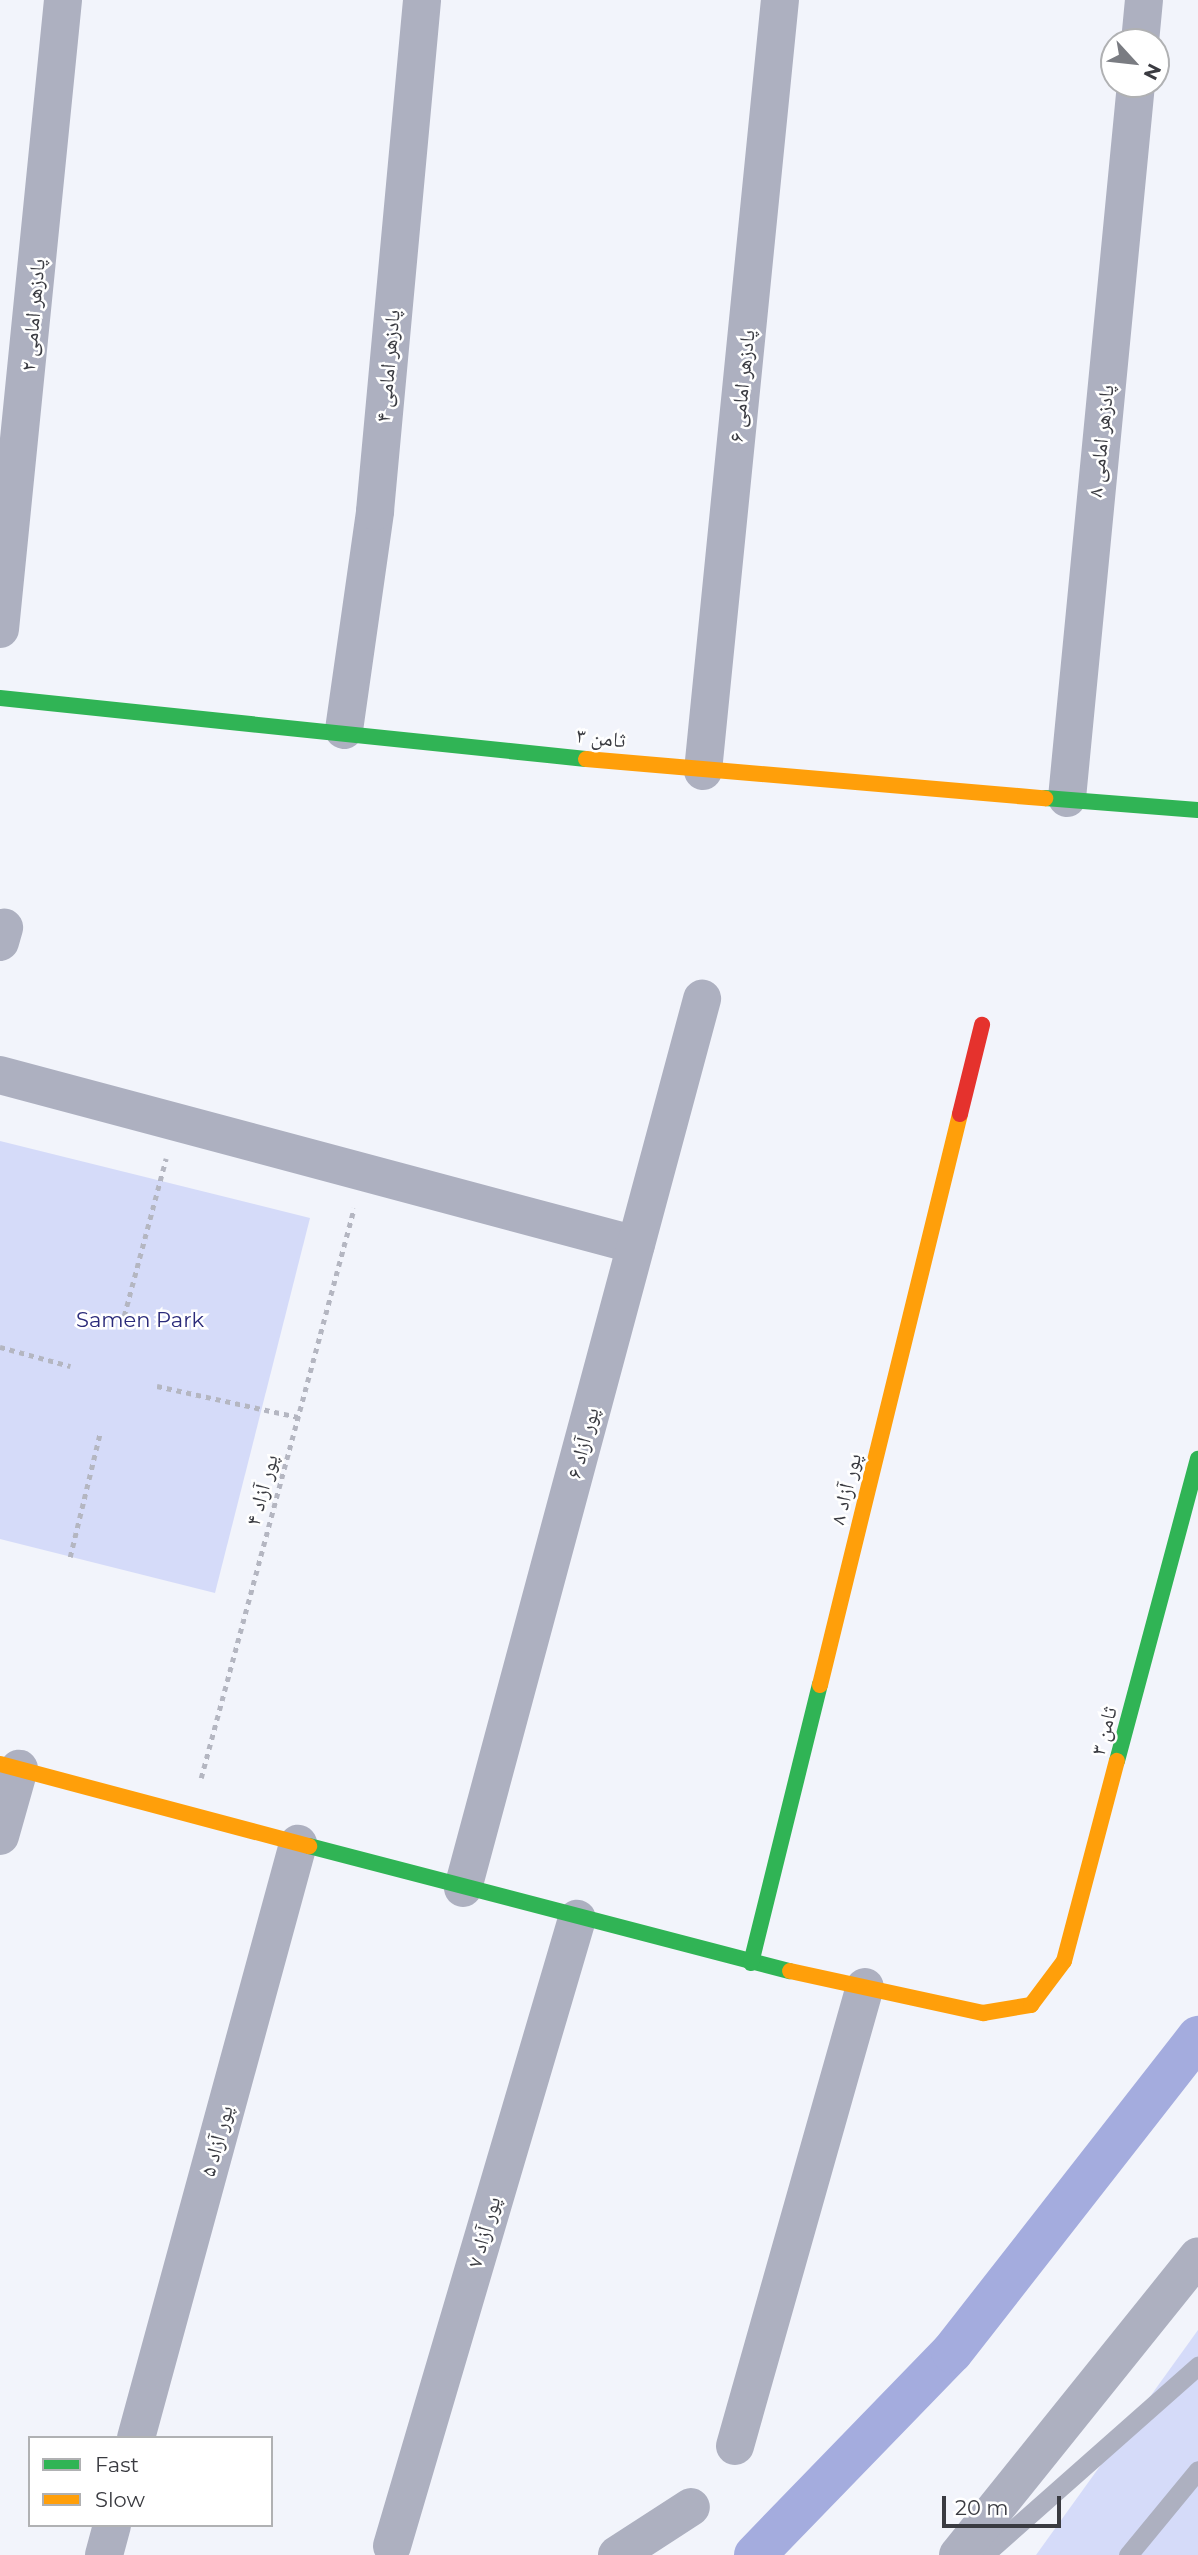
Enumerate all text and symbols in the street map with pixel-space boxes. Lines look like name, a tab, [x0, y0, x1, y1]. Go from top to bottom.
north arrow	[1100, 28, 1170, 98]
text: N	[1139, 60, 1166, 84]
street label: پادزهر امامی ۲	[16, 258, 50, 372]
street label: پادزهر امامی ۴	[371, 309, 405, 423]
street label: پادزهر امامی ۶	[724, 329, 760, 443]
street label: پادزهر امامی ۸	[1083, 384, 1119, 498]
street label: ثامن ۳	[575, 723, 627, 753]
park label: Samen Park	[76, 1307, 204, 1333]
street label: پور آزاد ۶	[561, 1405, 605, 1481]
street label: پور آزاد ۸	[825, 1451, 867, 1527]
street label: پور آزاد ۴	[240, 1452, 284, 1528]
street label: ثامن ۳	[1085, 1704, 1123, 1758]
street label: پور آزاد ۵	[195, 2103, 239, 2179]
street label: پور آزاد ۷	[462, 2194, 506, 2270]
legend	[28, 2436, 273, 2527]
text: Fast	[95, 2452, 139, 2477]
scale bar	[946, 2482, 1065, 2526]
text: Slow	[95, 2487, 145, 2512]
text: 20 m	[955, 2495, 1009, 2520]

